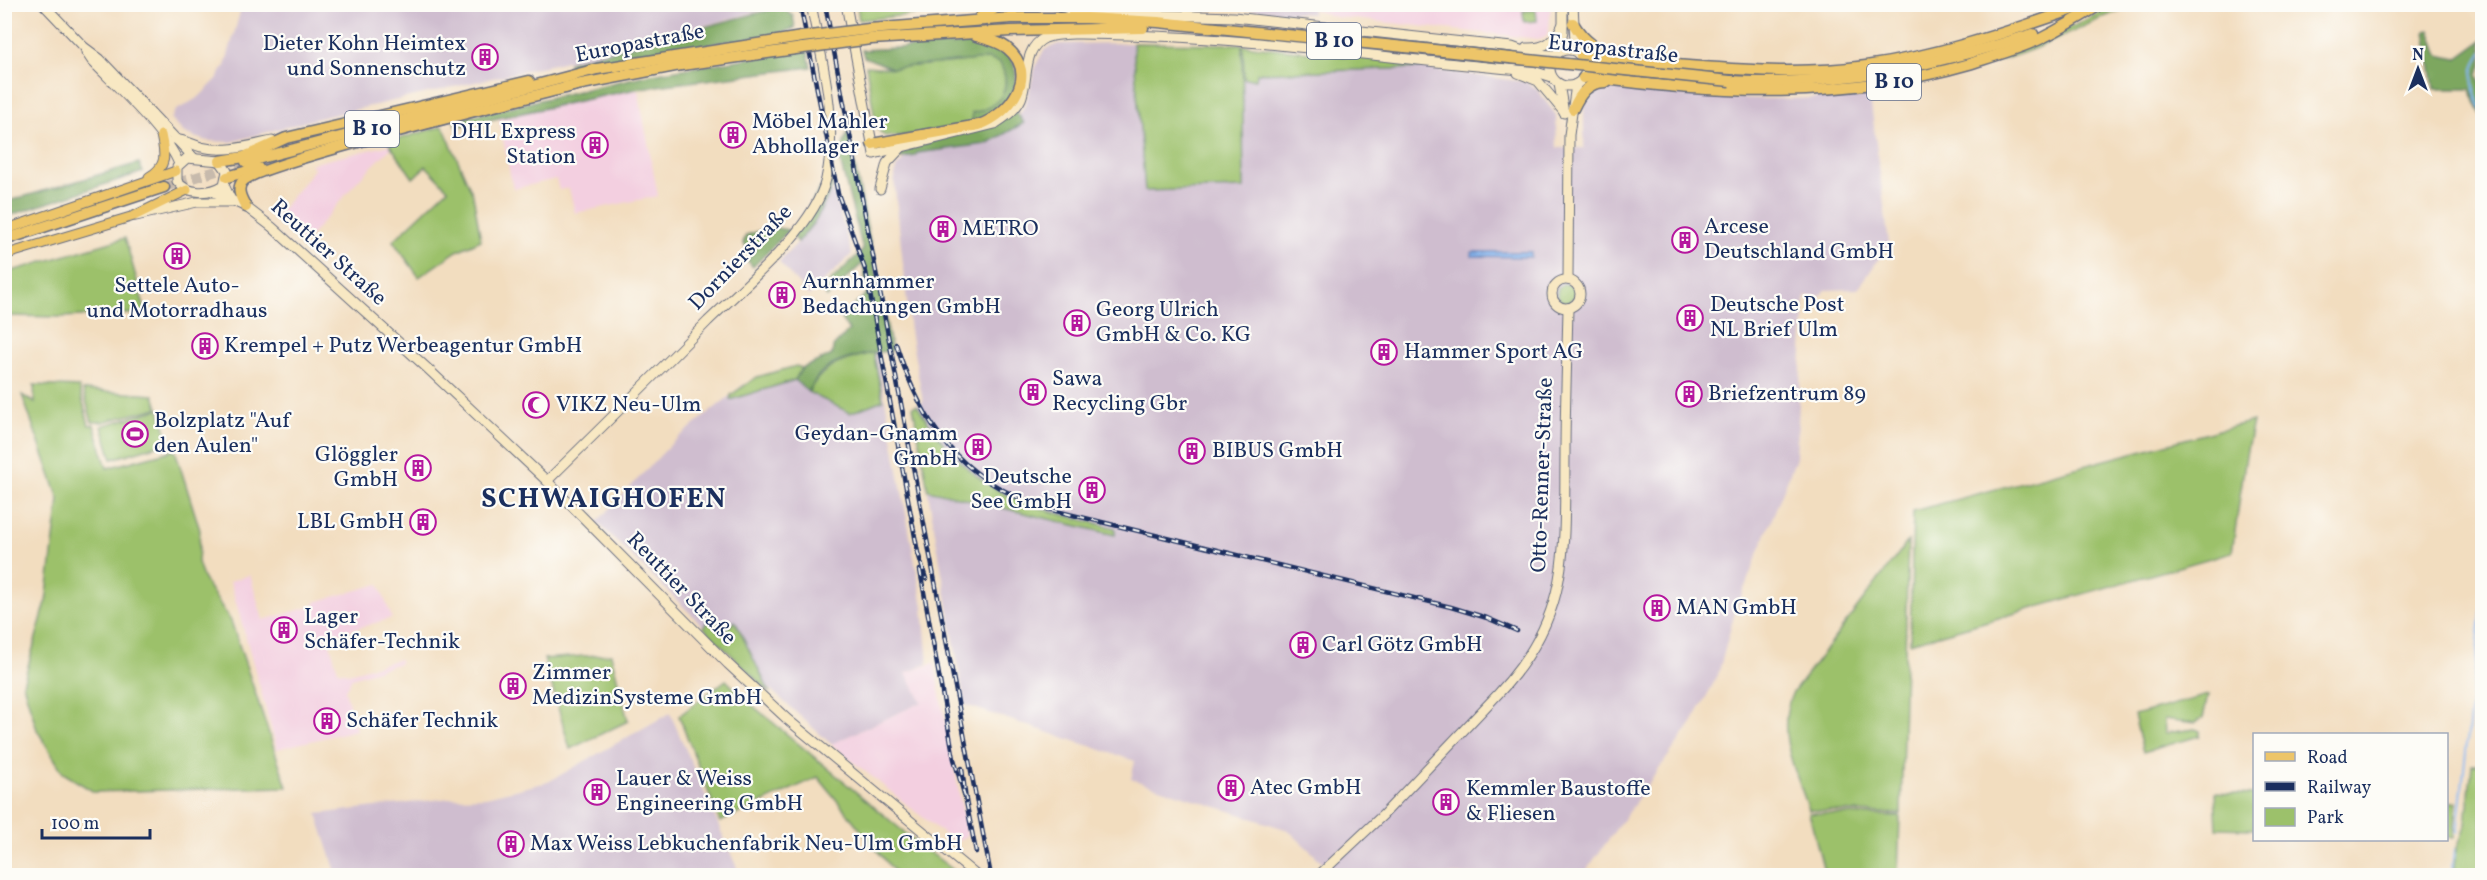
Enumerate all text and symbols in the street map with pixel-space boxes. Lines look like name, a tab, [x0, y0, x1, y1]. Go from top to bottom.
street label: Europastraße	[573, 16, 707, 72]
road number: B 10	[1307, 23, 1361, 59]
street label: Europastraße	[1546, 28, 1680, 72]
place label: Dieter Kohn Heimtex und Sonnenschutz	[263, 29, 466, 85]
north arrow	[2388, 39, 2448, 99]
building icon: Dieter Kohn Heimtex und Sonnenschutz	[470, 42, 500, 72]
text: N	[2412, 45, 2424, 67]
road number: B 10	[1867, 64, 1921, 100]
place label: Möbel Mahler Abhollager	[752, 107, 888, 163]
road number: B 10	[345, 111, 399, 147]
place label: DHL Express Station	[451, 117, 576, 173]
building icon: Möbel Mahler Abhollager	[718, 120, 748, 150]
building icon: DHL Express Station	[580, 130, 610, 160]
street label: Reuttier Straße	[263, 192, 393, 314]
street label: Dornierstraße	[682, 198, 800, 318]
place label: Arcese Deutschland GmbH	[1704, 212, 1894, 268]
building icon: METRO	[928, 214, 958, 244]
place label: METRO	[962, 214, 1039, 245]
building icon: Arcese Deutschland GmbH	[1670, 225, 1700, 255]
building icon: Settele Auto- und Motorradhaus	[162, 241, 192, 271]
place label: Aurnhammer Bedachungen GmbH	[802, 267, 1001, 323]
place label: Settele Auto- und Motorradhaus	[87, 271, 268, 327]
building icon: Aurnhammer Bedachungen GmbH	[767, 280, 797, 310]
place label: Deutsche Post NL Brief Ulm	[1710, 290, 1845, 346]
place label: Georg Ulrich GmbH & Co. KG	[1096, 295, 1251, 351]
building icon: Deutsche Post NL Brief Ulm	[1675, 303, 1705, 333]
building icon: Georg Ulrich GmbH & Co. KG	[1062, 308, 1092, 338]
building icon: Krempel + Putz Werbeagentur GmbH	[190, 331, 220, 361]
place label: Krempel + Putz Werbeagentur GmbH	[224, 331, 582, 362]
building icon: Hammer Sport AG	[1369, 337, 1399, 367]
place label: Hammer Sport AG	[1404, 337, 1583, 368]
place label: Sawa Recycling Gbr	[1052, 364, 1187, 420]
building icon: Sawa Recycling Gbr	[1018, 377, 1048, 407]
street label: Otto-Renner-Straße	[1524, 377, 1562, 573]
building icon: Briefzentrum 89	[1674, 379, 1704, 409]
place label: Briefzentrum 89	[1708, 379, 1866, 410]
mosque icon: VIKZ Neu-Ulm	[521, 390, 551, 420]
place label: VIKZ Neu-Ulm	[556, 390, 701, 421]
place label: Bolzplatz "Auf den Aulen"	[154, 406, 292, 462]
sports icon: Bolzplatz "Auf den Aulen"	[120, 419, 150, 449]
place label: Geydan-Gnamm GmbH	[795, 419, 958, 475]
building icon: Geydan-Gnamm GmbH	[963, 432, 993, 462]
building icon: BIBUS GmbH	[1177, 436, 1207, 466]
place label: BIBUS GmbH	[1212, 436, 1343, 467]
place label: Glöggler GmbH	[315, 440, 398, 496]
building icon: Glöggler GmbH	[403, 453, 433, 483]
place label: Deutsche See GmbH	[970, 462, 1072, 518]
building icon: Deutsche See GmbH	[1077, 475, 1107, 505]
district label: SCHWAIGHOFEN	[481, 480, 727, 519]
place label: LBL GmbH	[297, 507, 404, 538]
building icon: LBL GmbH	[408, 507, 438, 537]
street label: Reuttier Straße	[619, 525, 743, 653]
building icon: MAN GmbH	[1642, 593, 1672, 623]
place label: MAN GmbH	[1676, 593, 1797, 624]
place label: Lager Schäfer-Technik	[304, 602, 460, 658]
building icon: Lager Schäfer-Technik	[269, 615, 299, 645]
building icon: Carl Götz GmbH	[1288, 630, 1318, 660]
place label: Carl Götz GmbH	[1322, 630, 1483, 661]
place label: Zimmer MedizinSysteme GmbH	[532, 658, 762, 714]
building icon: Zimmer MedizinSysteme GmbH	[498, 671, 528, 701]
building icon: Schäfer Technik	[312, 706, 342, 736]
place label: Schäfer Technik	[346, 706, 498, 737]
legend	[2253, 733, 2448, 841]
text: Road	[2307, 746, 2348, 771]
place label: Lauer & Weiss Engineering GmbH	[616, 764, 803, 820]
building icon: Atec GmbH	[1216, 773, 1246, 803]
place label: Atec GmbH	[1250, 773, 1361, 804]
place label: Kemmler Baustoffe & Fliesen	[1466, 774, 1651, 830]
text: Railway	[2307, 776, 2371, 801]
building icon: Lauer & Weiss Engineering GmbH	[582, 777, 612, 807]
building icon: Kemmler Baustoffe & Fliesen	[1431, 787, 1461, 817]
scale bar	[42, 802, 150, 840]
text: Park	[2307, 806, 2344, 831]
text: 100 m	[51, 812, 100, 837]
building icon: Max Weiss Lebkuchenfabrik Neu-Ulm GmbH	[496, 829, 526, 859]
place label: Max Weiss Lebkuchenfabrik Neu-Ulm GmbH	[530, 829, 963, 860]

